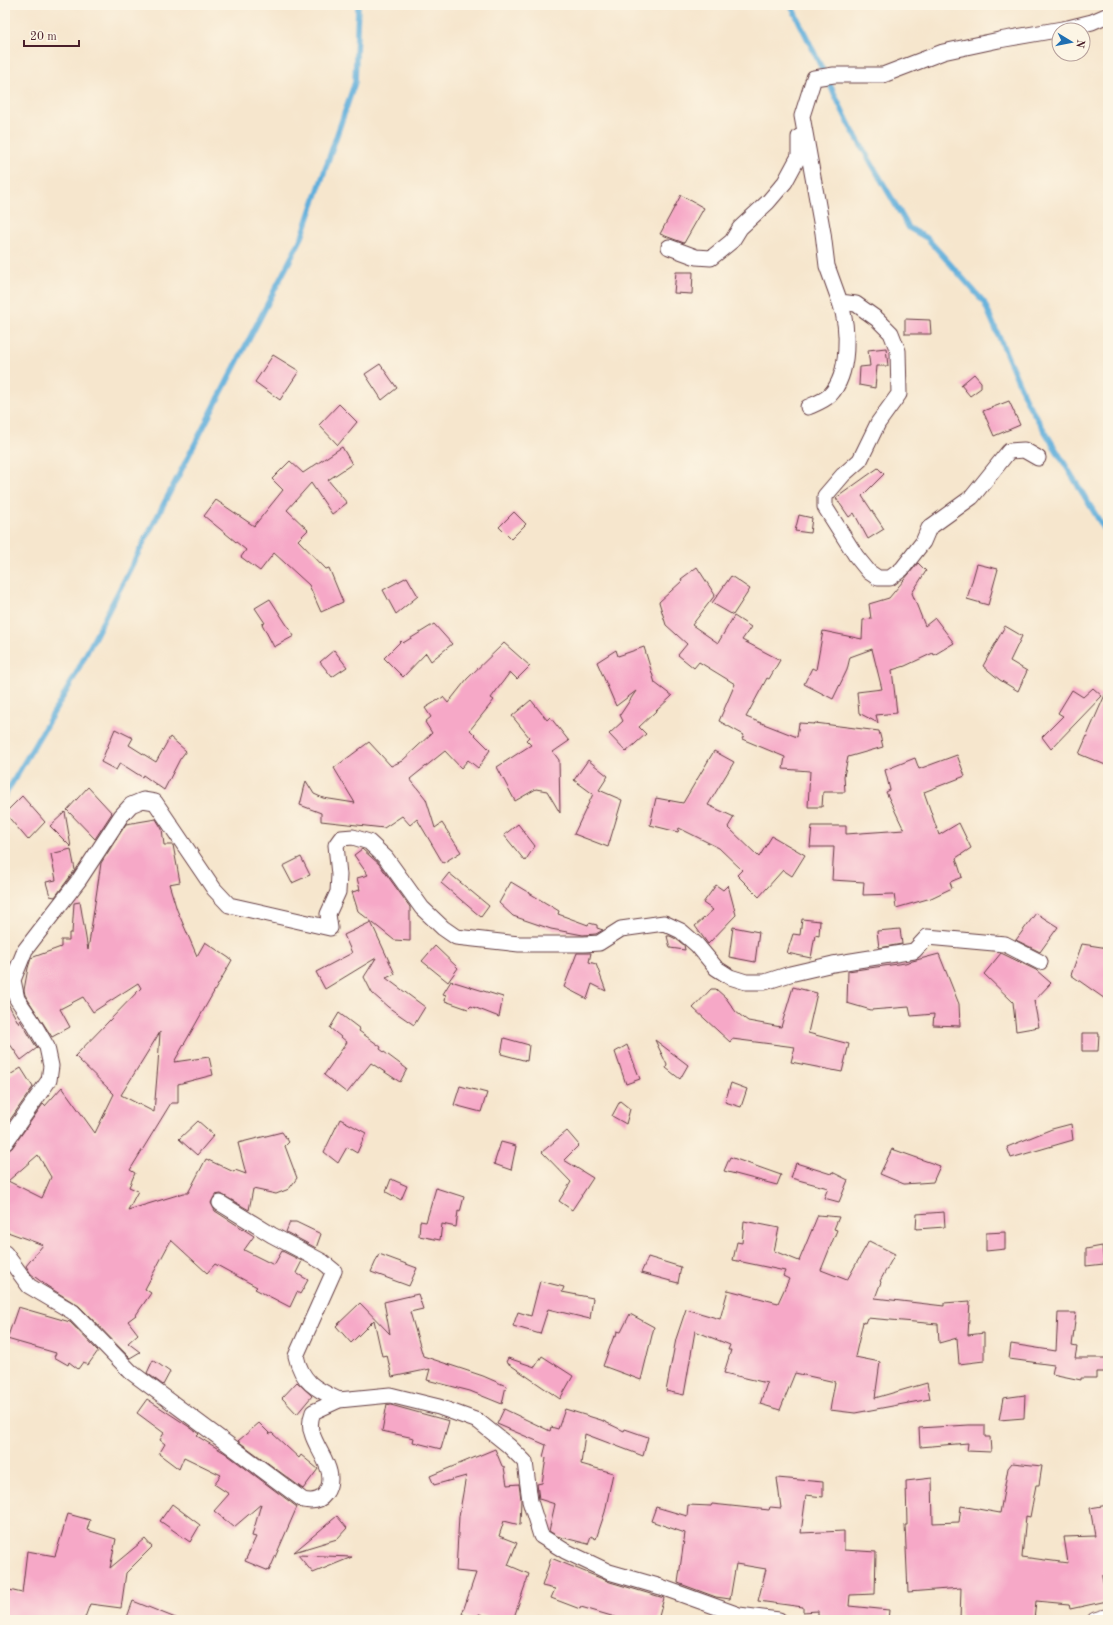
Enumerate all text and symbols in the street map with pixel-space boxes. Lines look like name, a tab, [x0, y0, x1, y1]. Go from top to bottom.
scale bar	[24, 22, 79, 48]
north arrow	[1051, 22, 1091, 62]
text: 20 m	[30, 31, 57, 43]
text: N	[1073, 38, 1086, 49]

